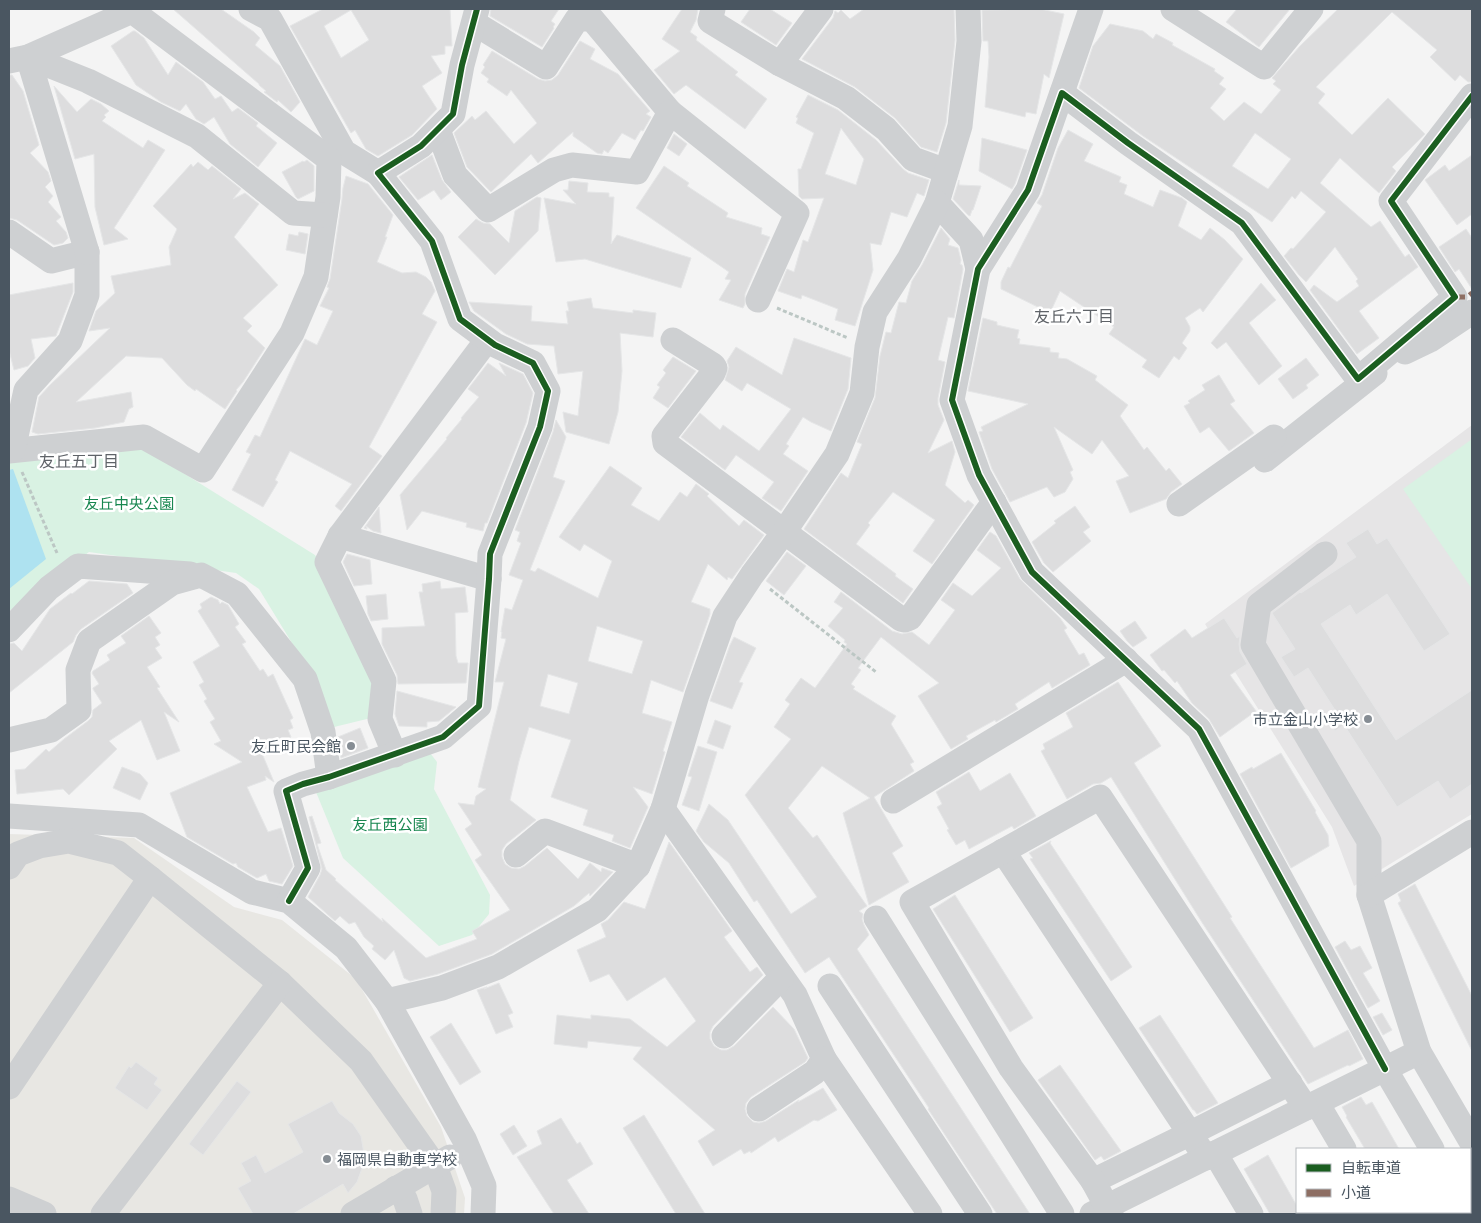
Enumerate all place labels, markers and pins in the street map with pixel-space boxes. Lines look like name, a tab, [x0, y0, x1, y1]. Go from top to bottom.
place label: 市立金山小学校	[1253, 711, 1358, 728]
marker: 市立金山小学校	[1362, 713, 1374, 725]
place label: 友丘町民会館	[251, 738, 341, 755]
marker: 友丘町民会館	[345, 740, 357, 752]
place label: 福岡県自動車学校	[337, 1151, 457, 1168]
marker: 福岡県自動車学校	[321, 1153, 333, 1165]

